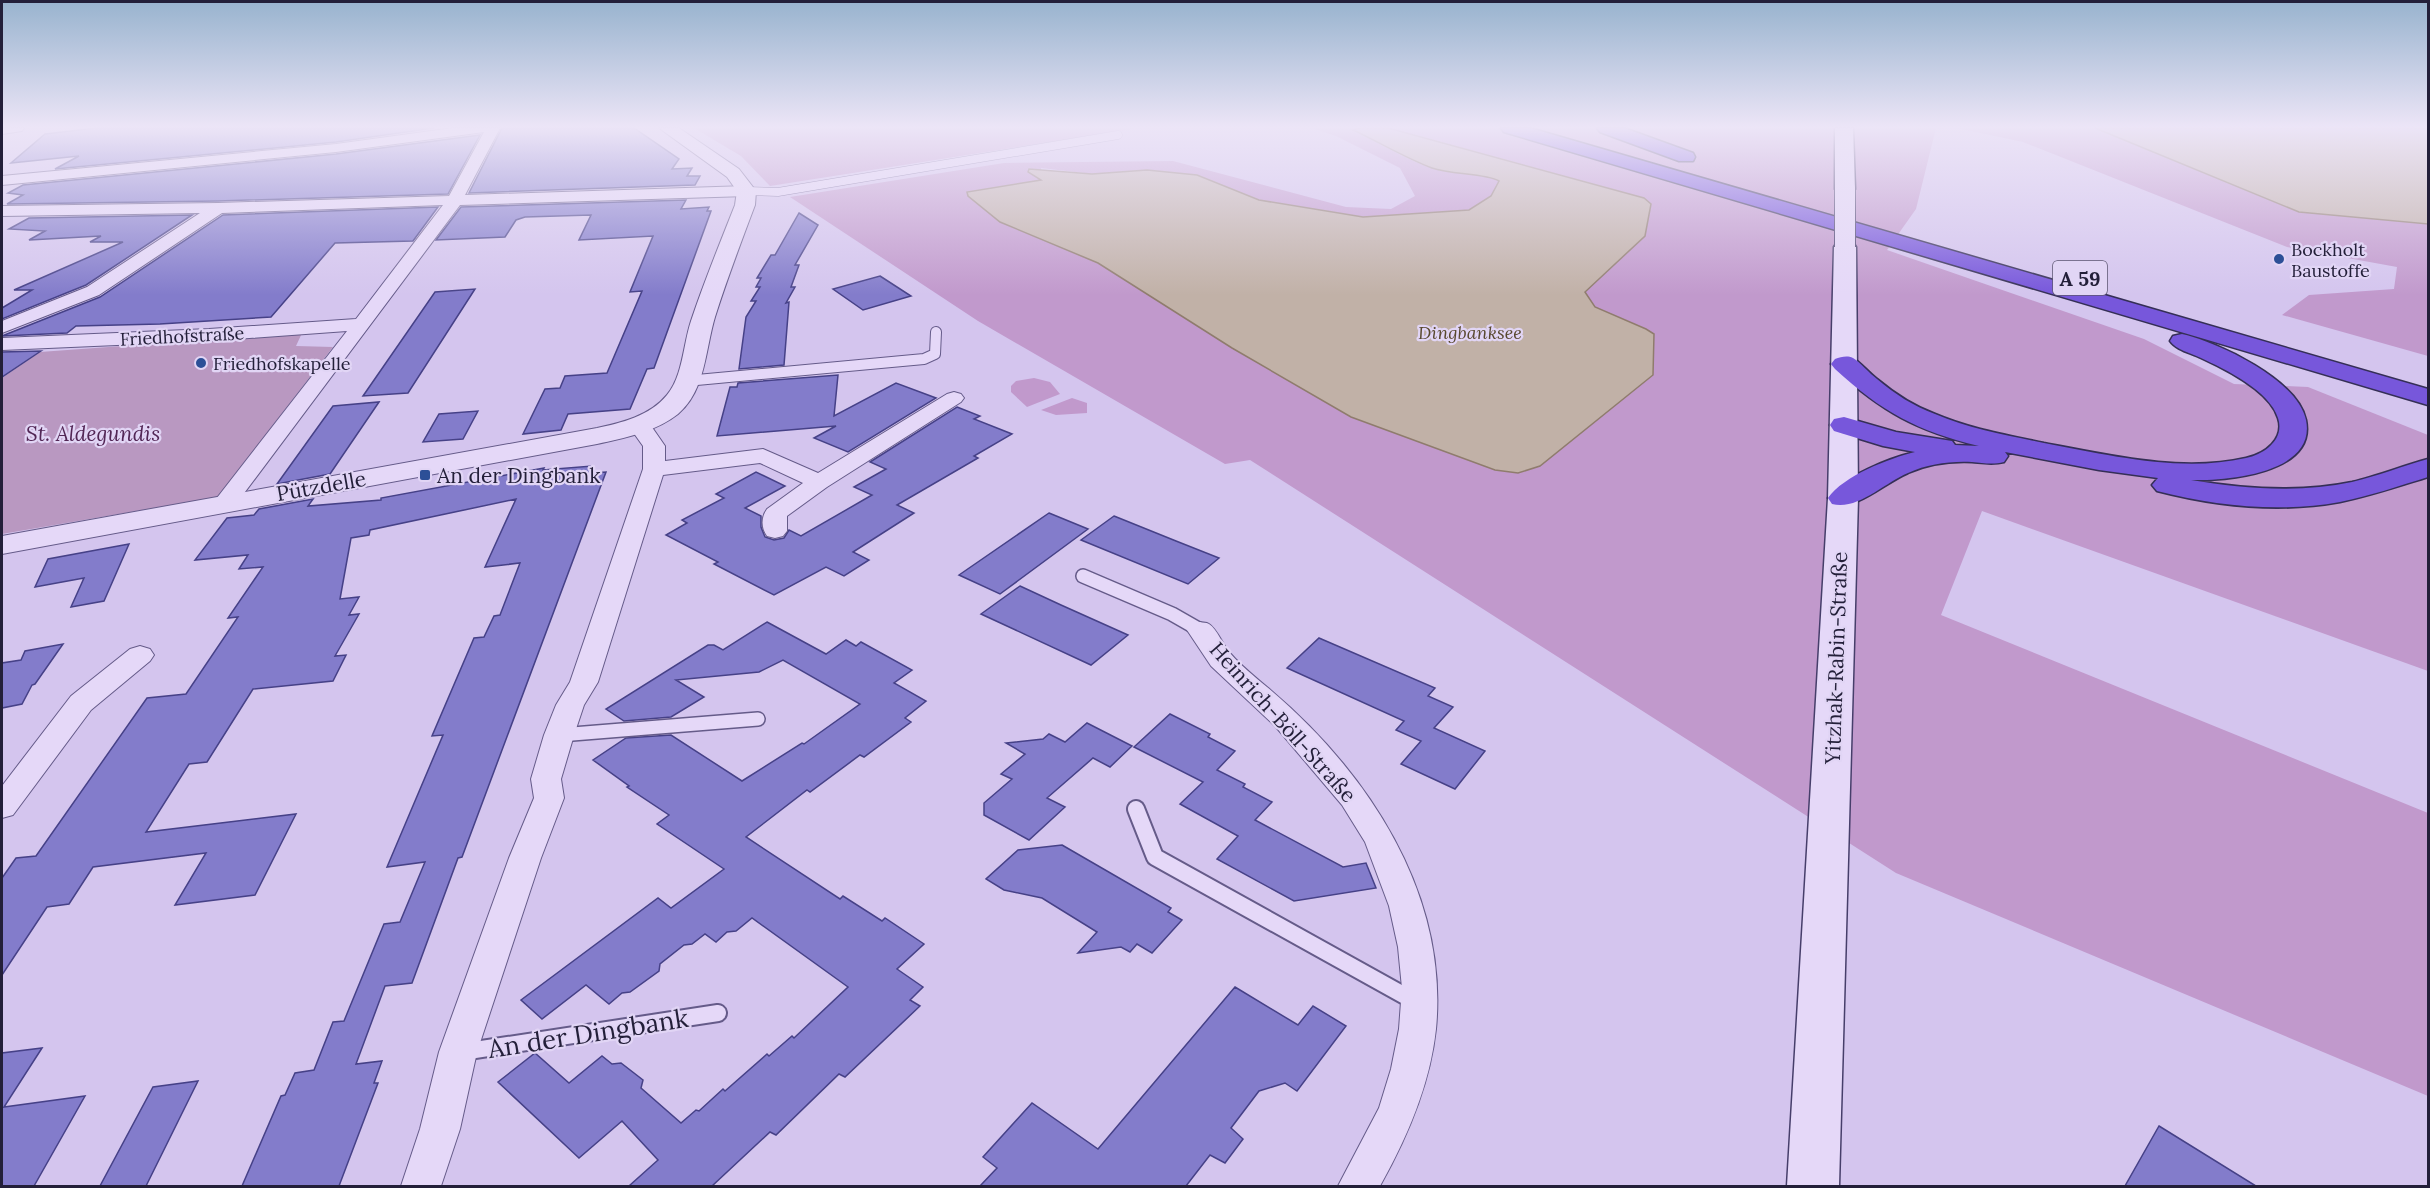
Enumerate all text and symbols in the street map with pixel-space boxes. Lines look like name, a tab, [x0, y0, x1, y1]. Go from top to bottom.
place label: Bockholt Baustoffe	[2291, 238, 2370, 282]
marker: Bockholt Baustoffe	[2272, 252, 2286, 266]
road number: A 59	[2053, 261, 2107, 295]
street label: Friedhofstraße	[119, 321, 245, 351]
water label: Dingbanksee	[1418, 321, 1522, 344]
place label: Friedhofskapelle	[213, 352, 351, 375]
marker: Friedhofskapelle	[194, 356, 208, 370]
park label: St. Aldegundis	[26, 420, 160, 447]
place label: An der Dingbank	[436, 462, 601, 489]
street label: Pützdelle	[274, 465, 368, 507]
marker: An der Dingbank	[418, 468, 432, 482]
street label: Yitzhak-Rabin-Straße	[1819, 551, 1853, 766]
street label: Heinrich-Böll-Straße	[1204, 636, 1362, 808]
street label: An der Dingbank	[484, 1001, 691, 1065]

